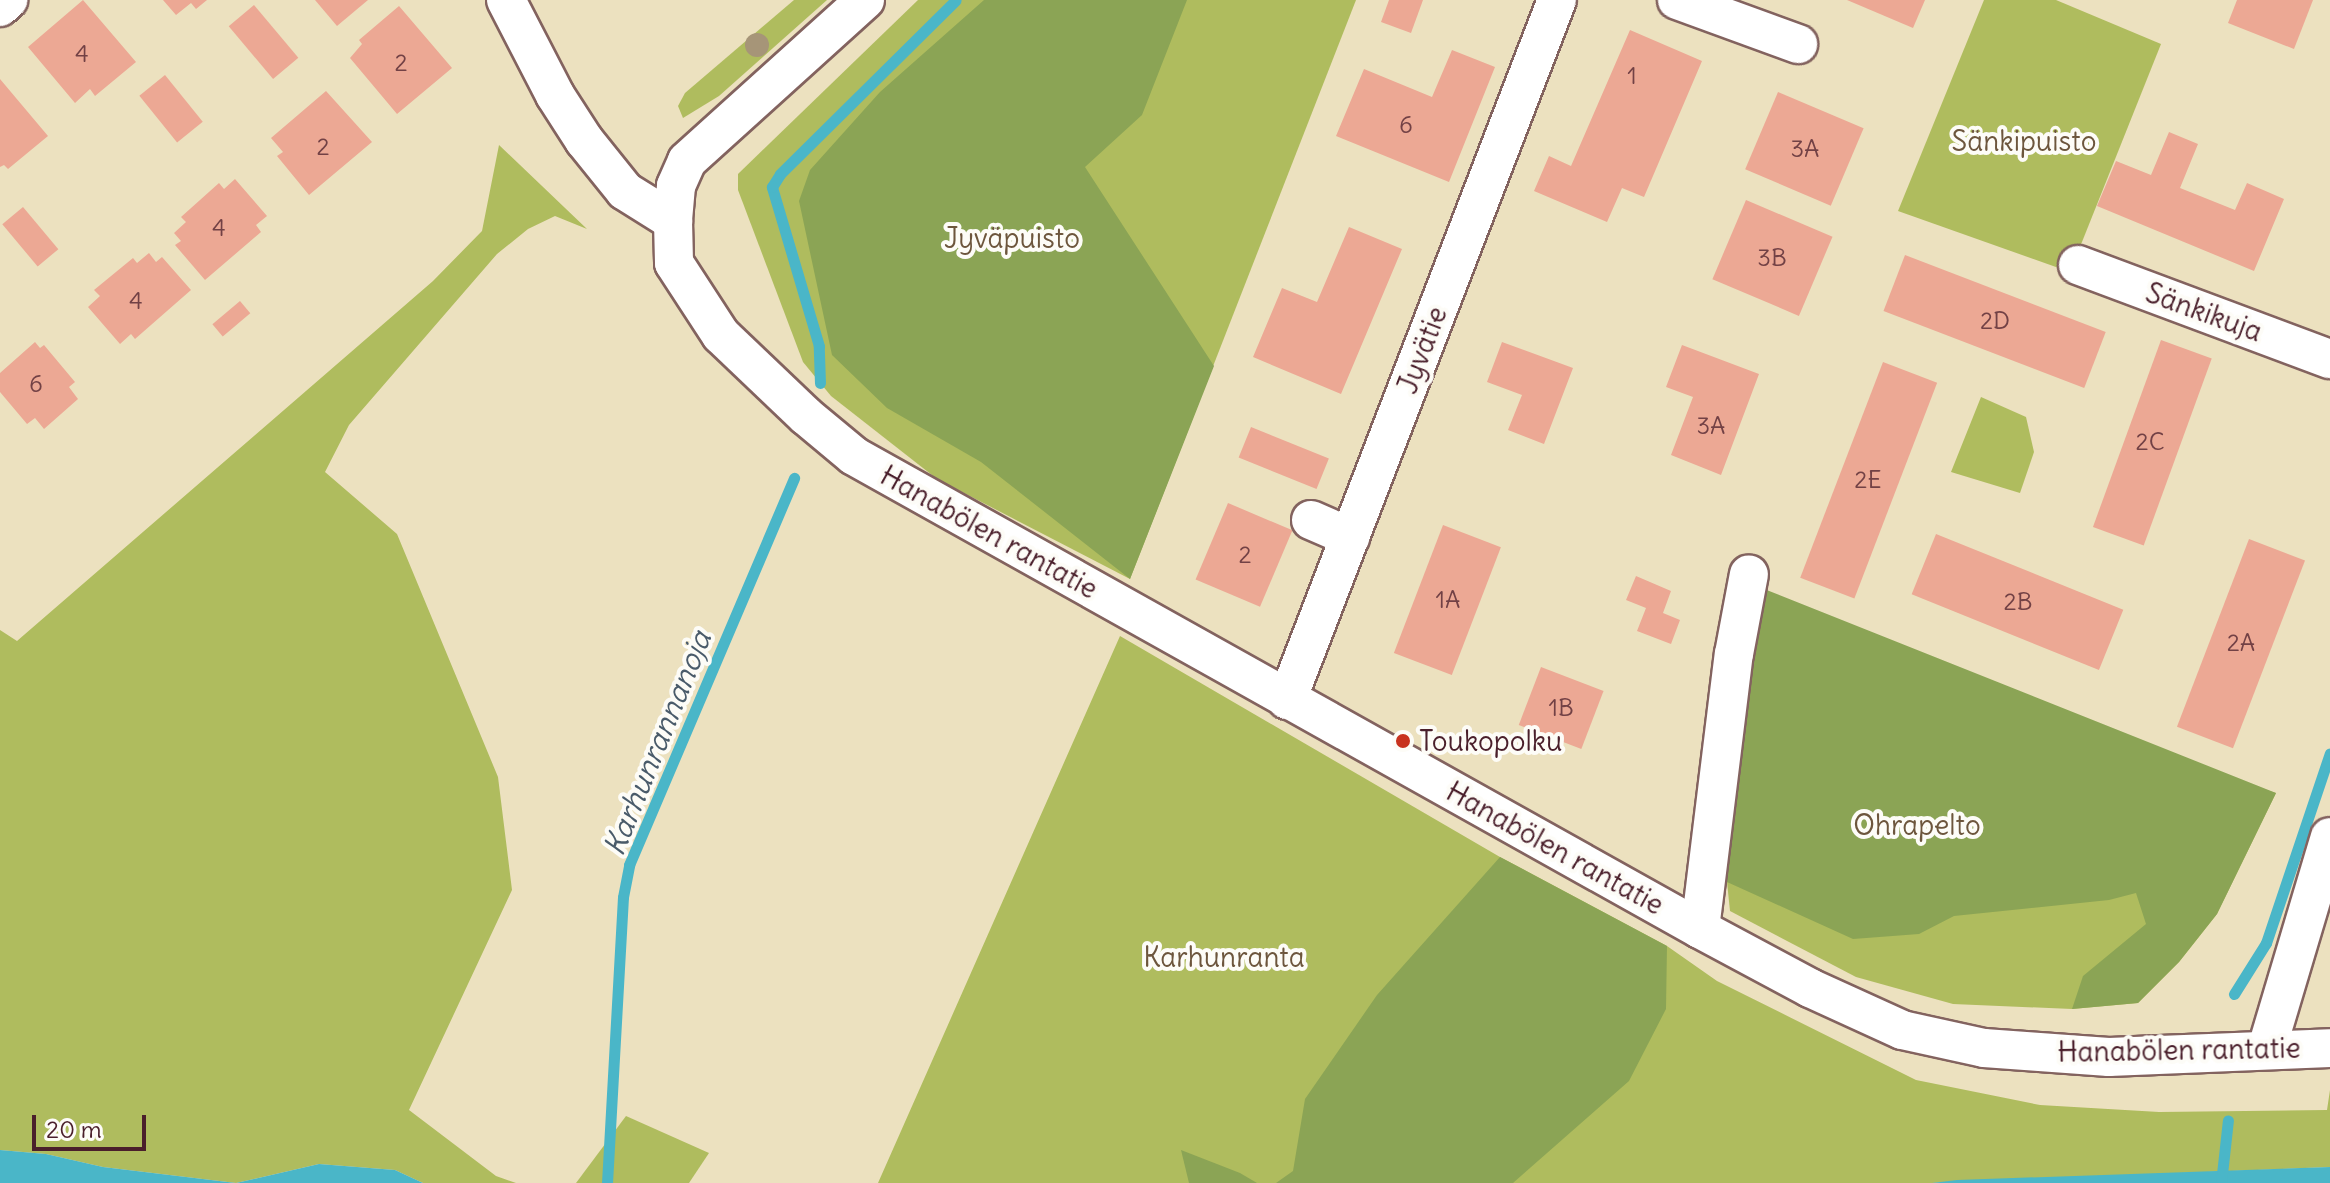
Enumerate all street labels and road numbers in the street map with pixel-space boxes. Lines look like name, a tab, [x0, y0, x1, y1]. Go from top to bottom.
street label: Sänkikuja	[2141, 275, 2267, 349]
street label: Jyvätie	[1390, 302, 1454, 398]
street label: Hanabölen rantatie	[875, 458, 1103, 606]
street label: Hanabölen rantatie	[1441, 774, 1669, 922]
street label: Hanabölen rantatie	[2057, 1031, 2301, 1069]

